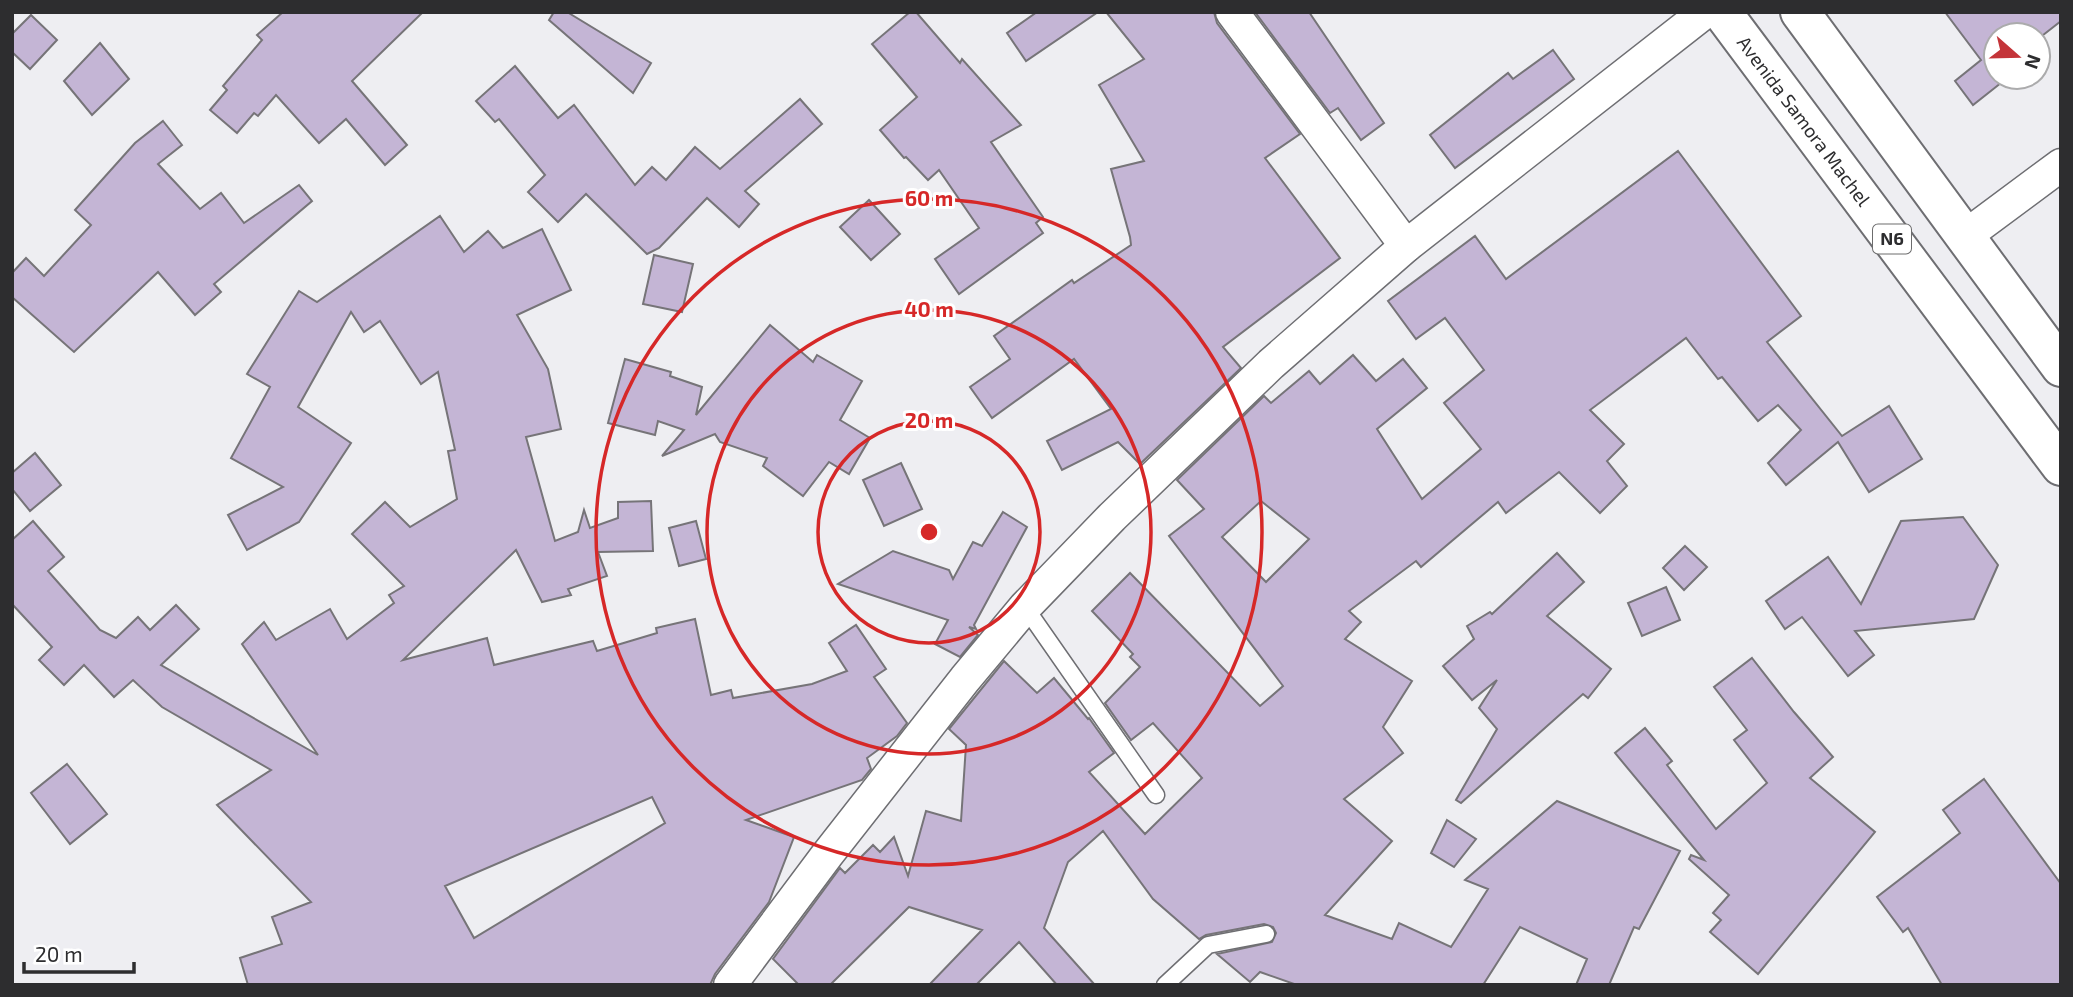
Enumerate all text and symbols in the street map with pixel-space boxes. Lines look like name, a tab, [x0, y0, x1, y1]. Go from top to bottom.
north arrow	[1982, 21, 2052, 91]
street label: Avenida Samora Machel	[1733, 31, 1876, 211]
text: N	[2020, 52, 2047, 72]
text: 60 m	[905, 185, 953, 210]
road number: N6	[1873, 225, 1911, 254]
text: 40 m	[904, 296, 954, 321]
text: 20 m	[905, 407, 953, 432]
centre of rings	[917, 520, 941, 544]
scale bar	[24, 930, 135, 974]
text: 20 m	[35, 941, 83, 966]

